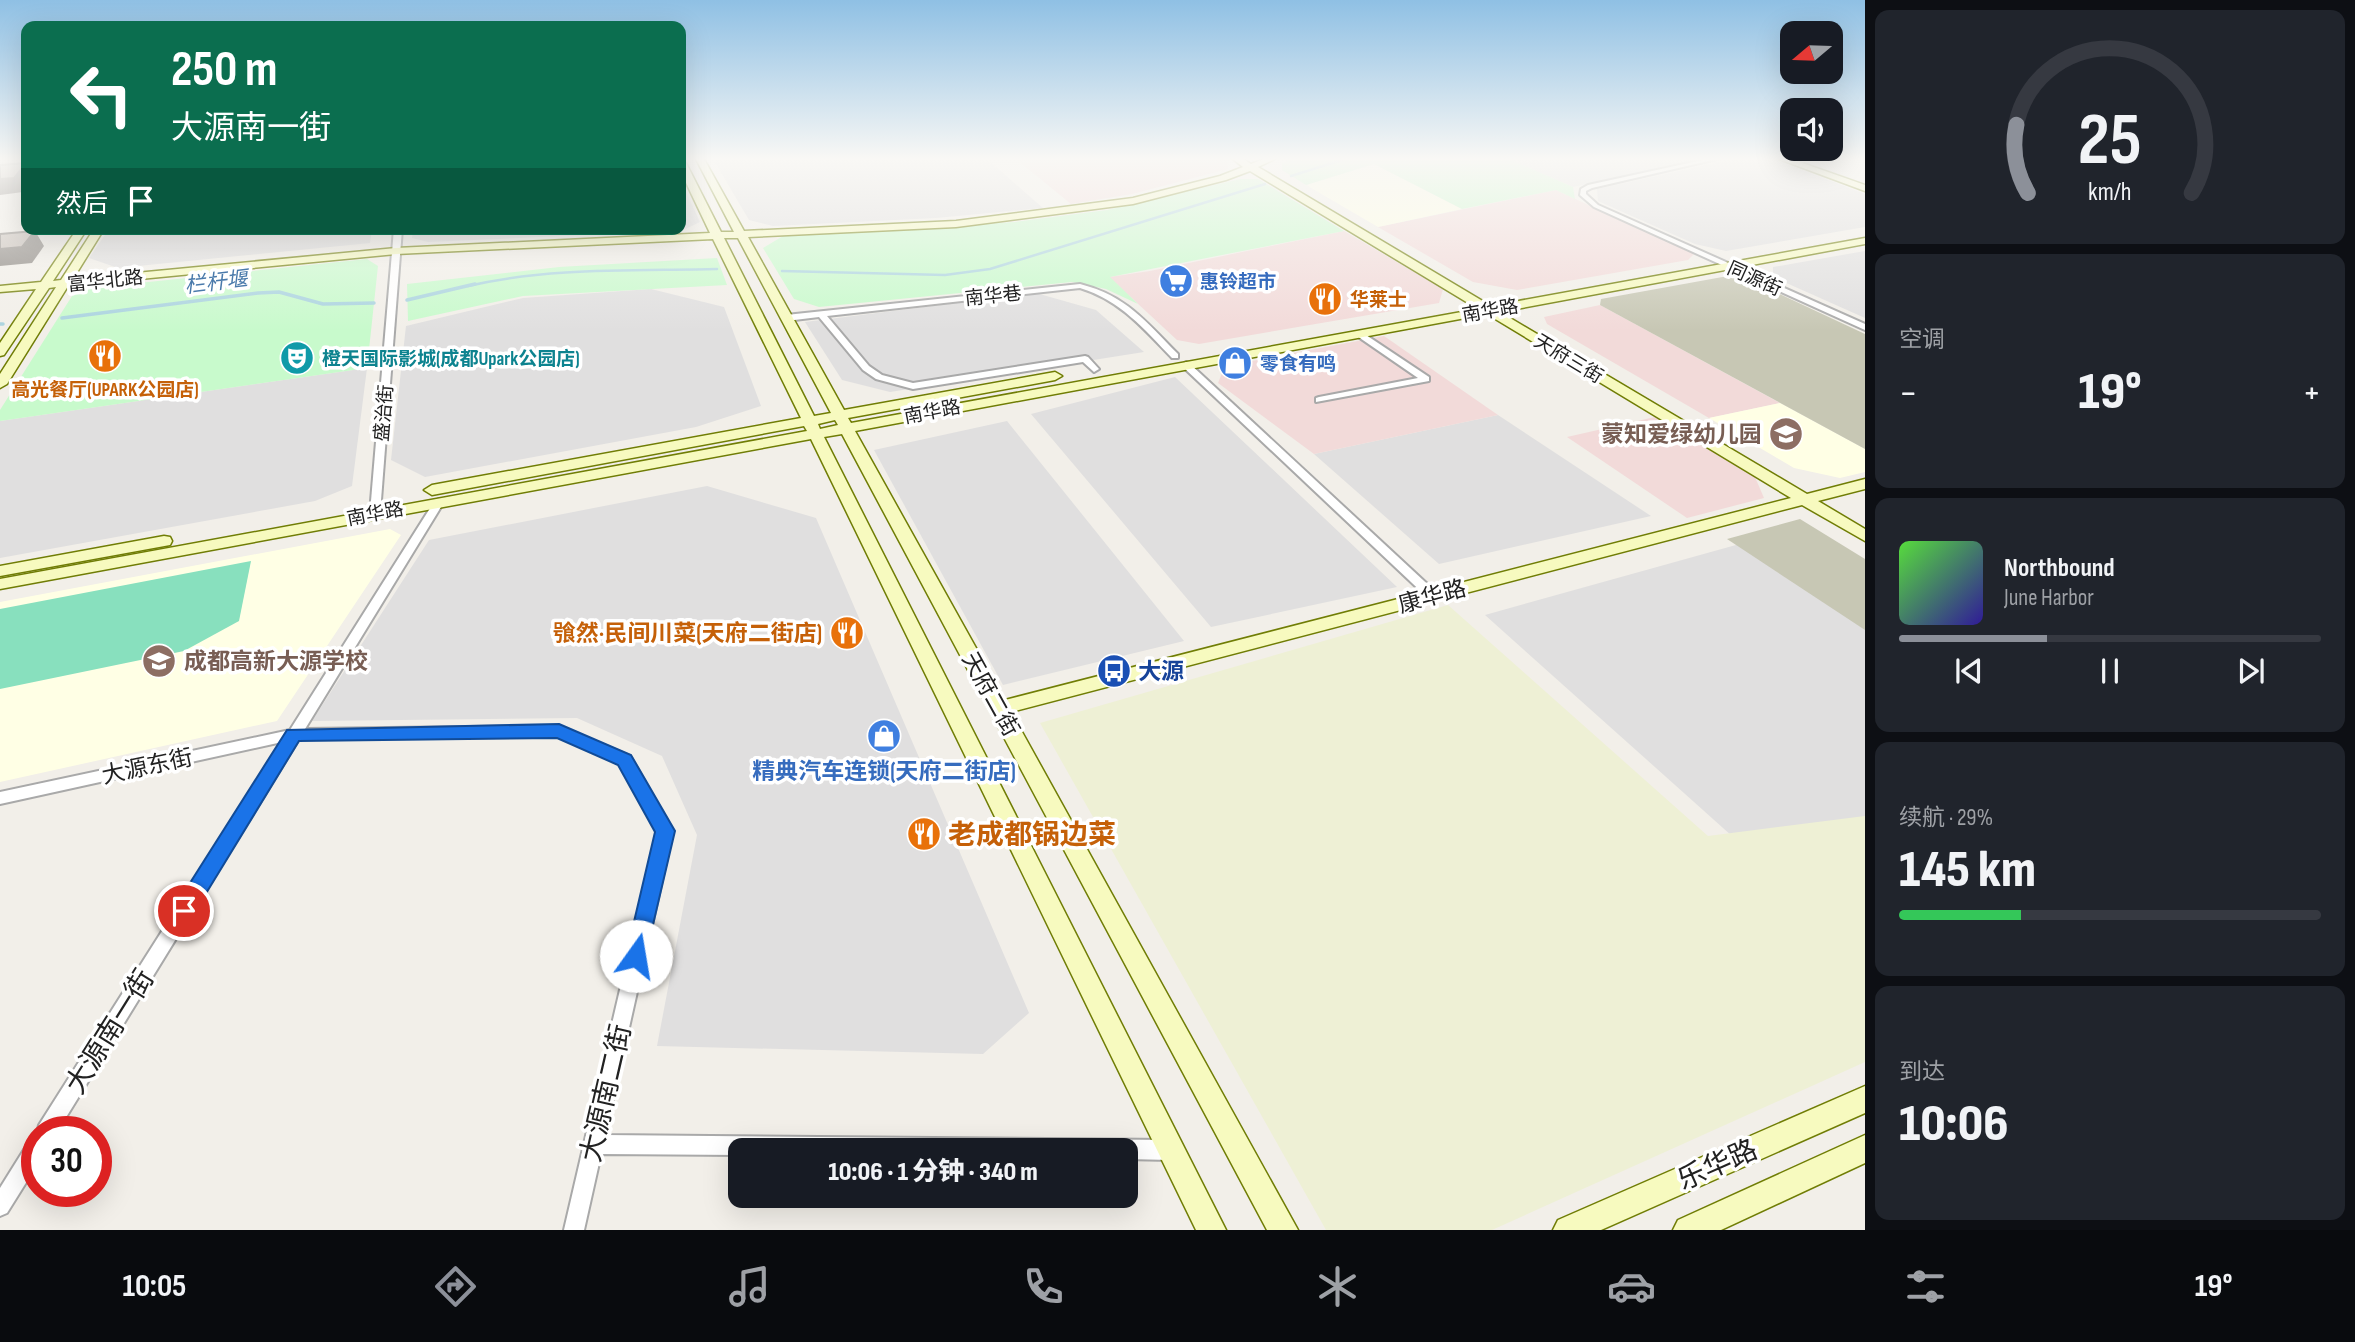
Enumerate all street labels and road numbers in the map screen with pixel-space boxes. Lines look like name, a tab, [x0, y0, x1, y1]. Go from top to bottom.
street label: 同源街	[1724, 257, 1785, 301]
street label: 富华北路	[66, 266, 144, 297]
street label: 南华巷	[964, 282, 1023, 311]
street label: 南华路	[1460, 295, 1520, 328]
street label: 天府三街	[1530, 330, 1607, 389]
street label: 盛治街	[371, 384, 398, 443]
street label: 南华路	[902, 396, 962, 429]
street label: 南华路	[345, 498, 405, 531]
street label: 康华路	[1395, 575, 1469, 619]
street label: 天府二街	[956, 647, 1025, 742]
street label: 大源东街	[99, 744, 195, 790]
street label: 大源南一街	[59, 964, 161, 1100]
street label: 大源南二街	[575, 1021, 638, 1165]
street label: 乐华路	[1673, 1133, 1763, 1198]

